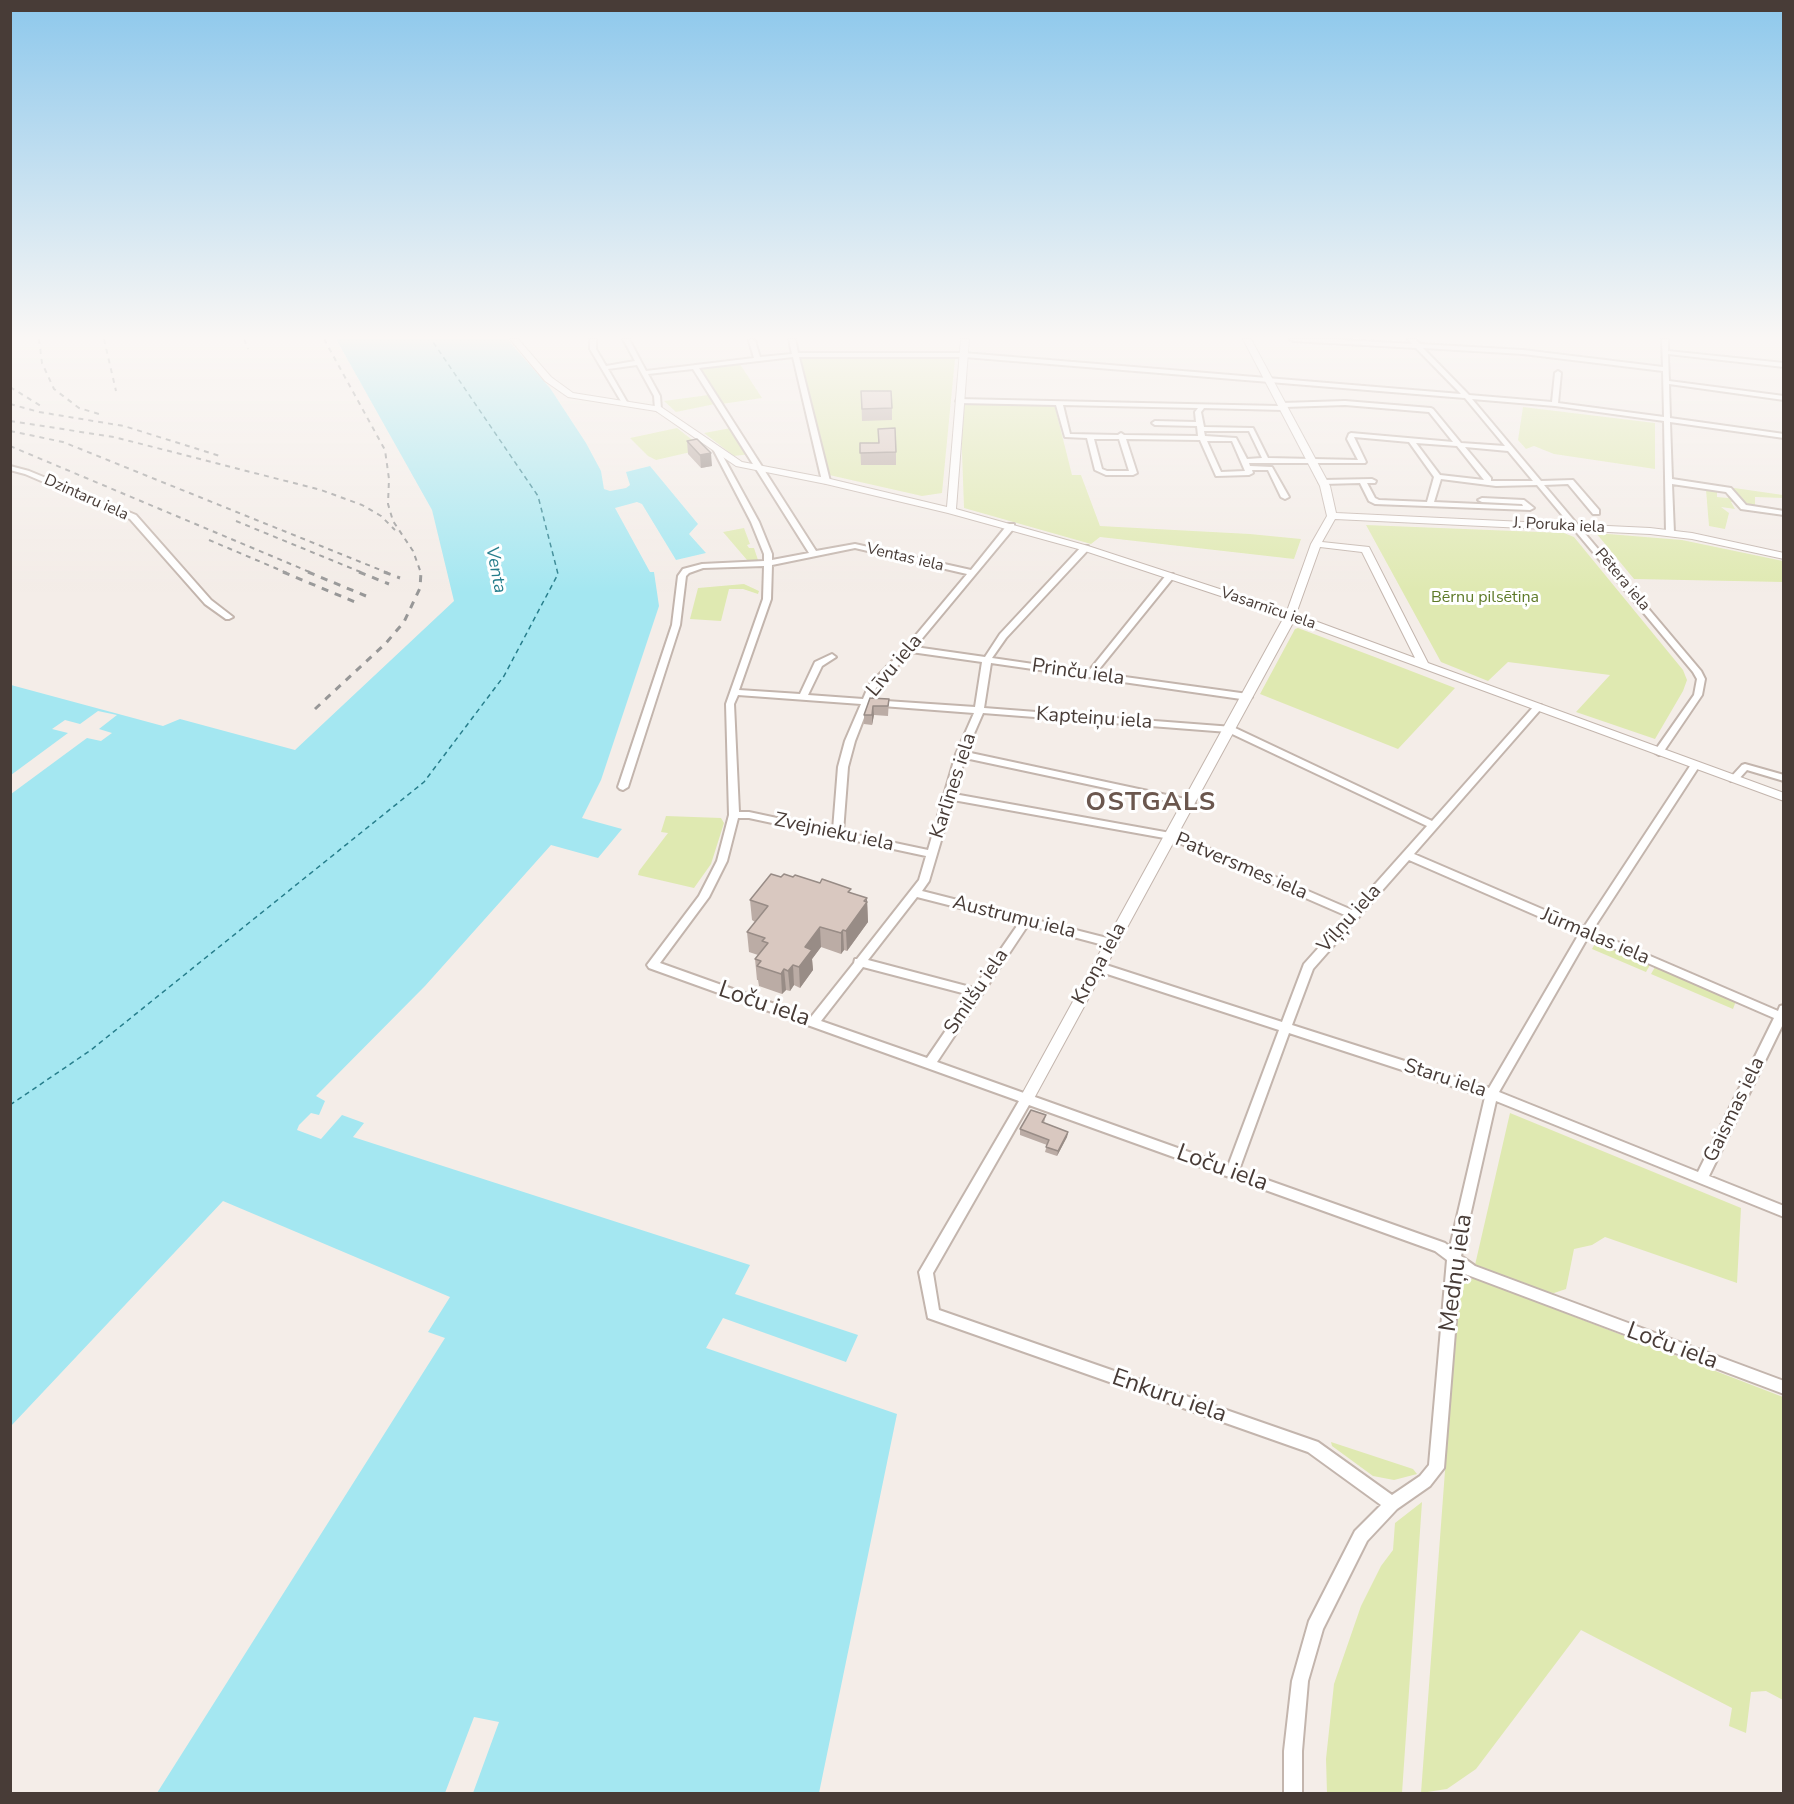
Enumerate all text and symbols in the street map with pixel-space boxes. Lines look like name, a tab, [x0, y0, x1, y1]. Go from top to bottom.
street label: Dzintaru iela	[41, 471, 131, 525]
street label: J. Poruka iela	[1513, 514, 1605, 538]
street label: Ventas iela	[864, 540, 946, 576]
water label: Venta	[480, 545, 510, 595]
street label: Pētera iela	[1590, 545, 1654, 615]
street label: Vasarnīcu iela	[1218, 584, 1318, 634]
park label: Bērnu pilsētiņa	[1431, 588, 1539, 608]
street label: Līvu iela	[862, 630, 928, 702]
street label: Prinču iela	[1030, 655, 1126, 691]
street label: Kapteiņu iela	[1035, 703, 1153, 735]
street label: Karlīnes iela	[926, 730, 982, 842]
district label: OSTGALS	[1085, 788, 1217, 820]
street label: Zvejnieku iela	[772, 809, 896, 857]
street label: Patversmes iela	[1171, 828, 1311, 906]
street label: Viļņu iela	[1313, 880, 1387, 958]
street label: Austrumu iela	[950, 891, 1078, 945]
street label: Jūrmalas iela	[1537, 903, 1653, 971]
street label: Kroņa iela	[1068, 919, 1132, 1009]
street label: Smilšu iela	[940, 945, 1014, 1039]
street label: Loču iela	[714, 976, 814, 1034]
street label: Staru iela	[1401, 1054, 1489, 1104]
street label: Gaismas iela	[1699, 1054, 1771, 1166]
street label: Loču iela	[1172, 1139, 1272, 1199]
street label: Medņu iela	[1434, 1212, 1480, 1334]
street label: Loču iela	[1622, 1317, 1722, 1377]
street label: Enkuru iela	[1108, 1364, 1230, 1430]

